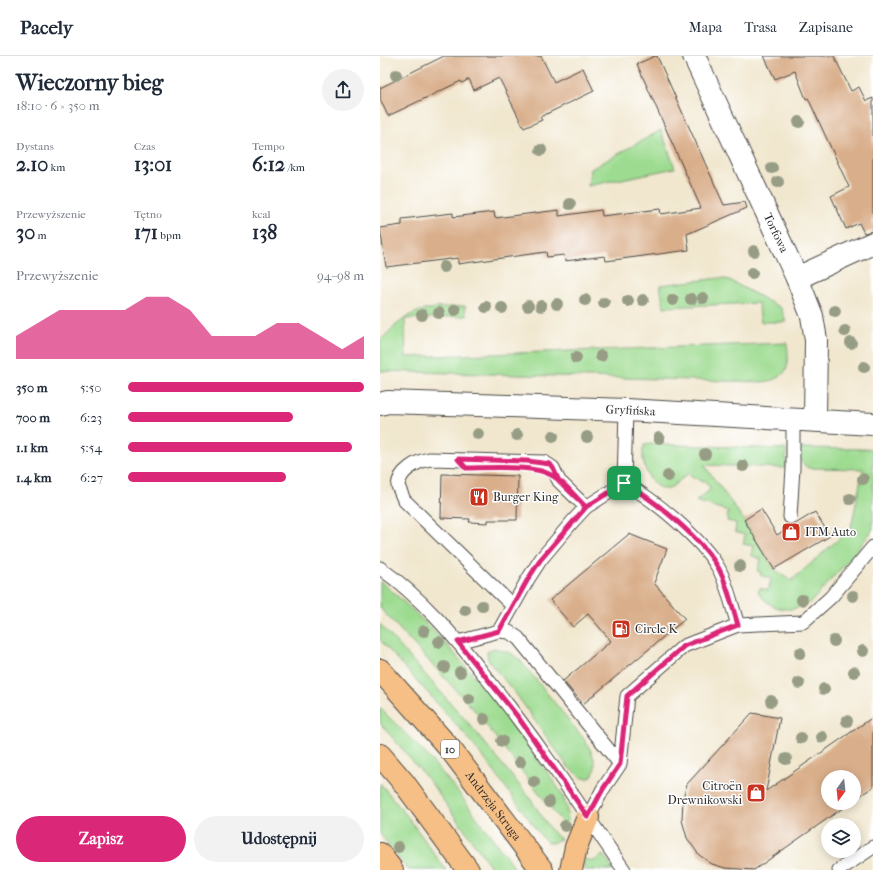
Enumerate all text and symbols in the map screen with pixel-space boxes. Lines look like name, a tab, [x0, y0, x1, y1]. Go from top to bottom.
text: Pacely	[20, 17, 73, 39]
text: Mapa	[689, 19, 722, 36]
text: Trasa	[744, 19, 777, 36]
text: Zapisane	[799, 19, 853, 36]
button: share	[322, 69, 364, 111]
text: Wieczorny bieg	[16, 70, 163, 96]
text: 18:10 · 6 × 350 m	[16, 98, 100, 113]
text: Dystans	[16, 140, 54, 153]
text: Czas	[134, 140, 155, 153]
text: Tempo	[252, 140, 285, 153]
text: 2.10	[16, 153, 48, 176]
text: 13:01	[134, 153, 172, 176]
text: 6:12	[252, 153, 285, 176]
text: km	[48, 161, 65, 174]
text: /km	[285, 161, 305, 174]
text: Przewyższenie	[16, 208, 86, 221]
text: Tętno	[134, 208, 162, 221]
text: kcal	[252, 208, 271, 221]
street label: Torfowa	[761, 211, 791, 255]
text: 30	[16, 221, 35, 244]
text: 171	[134, 221, 158, 244]
text: 138	[252, 221, 277, 244]
text: m	[35, 229, 47, 242]
text: bpm	[158, 229, 181, 242]
text: Przewyższenie	[16, 268, 99, 283]
text: 94–98 m	[317, 268, 364, 283]
text: 350 m	[16, 380, 48, 395]
text: 5:50	[80, 380, 102, 395]
street label: Gryfińska	[605, 402, 656, 419]
text: 700 m	[16, 410, 50, 425]
text: 6:23	[80, 410, 102, 425]
text: 1.1 km	[16, 440, 48, 455]
text: 5:54	[80, 440, 102, 455]
pin	[607, 466, 641, 500]
text: 1.4 km	[16, 470, 51, 485]
text: 6:27	[80, 470, 103, 485]
icon: arrive	[613, 472, 635, 494]
restaurant icon: Burger King	[468, 486, 490, 508]
place label: Burger King	[493, 490, 559, 504]
shop icon: ITM Auto	[780, 521, 802, 543]
place label: ITM Auto	[805, 525, 856, 539]
fuel station icon: Circle K	[610, 618, 632, 640]
place label: Circle K	[635, 622, 679, 636]
road number: 10	[441, 740, 459, 758]
street label: Andrzeja Struga	[462, 768, 524, 844]
north arrow	[821, 770, 861, 810]
map controls	[821, 770, 861, 858]
place label: Citroën Drewnikowski	[668, 779, 742, 807]
shop icon: Citroën Drewnikowski	[745, 782, 767, 804]
button: Zapisz	[16, 816, 186, 862]
button: Udostępnij	[194, 816, 364, 862]
button: layers	[821, 818, 861, 858]

